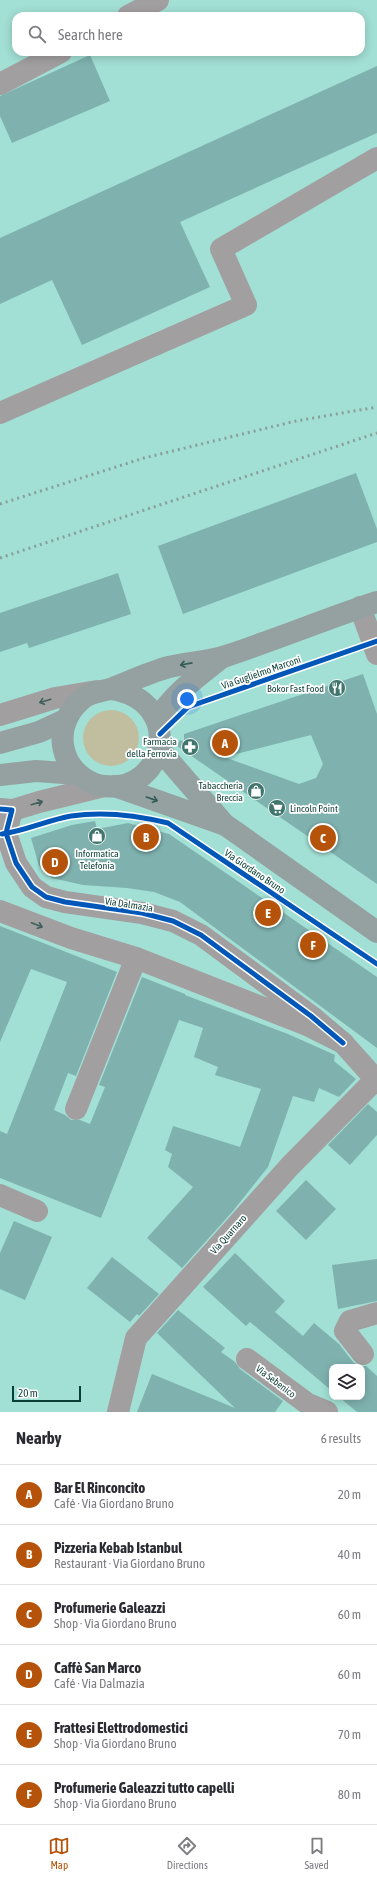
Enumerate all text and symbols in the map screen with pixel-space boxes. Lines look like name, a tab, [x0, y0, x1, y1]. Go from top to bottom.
search box	[12, 12, 365, 56]
icon: search	[26, 23, 48, 45]
text: Search here	[58, 26, 123, 43]
street label: Via Guglielmo Marconi	[220, 654, 302, 691]
one-way arrow	[180, 660, 193, 668]
restaurant icon: Bokor Fast Food	[327, 678, 347, 698]
place label: Bokor Fast Food	[267, 683, 324, 694]
your location	[177, 689, 197, 709]
one-way arrow	[38, 698, 51, 705]
pin: A	[212, 728, 238, 758]
place label: Farmacia della Ferrovia	[126, 736, 177, 759]
pharmacy icon: Farmacia della Ferrovia	[180, 737, 200, 757]
place label: Tabaccheria Breccia	[199, 780, 243, 803]
shop icon: Tabaccheria Breccia	[246, 781, 266, 801]
one-way arrow	[146, 795, 158, 803]
supermarket icon: Lincoln Point	[267, 798, 287, 818]
one-way arrow	[31, 799, 44, 806]
place label: Lincoln Point	[290, 803, 338, 814]
pin: B	[133, 822, 159, 852]
pin: C	[310, 823, 336, 853]
shop icon: Informatica Telefonia	[87, 826, 107, 846]
pin: D	[42, 847, 68, 877]
street label: Via Giordano Bruno	[222, 847, 287, 896]
place label: Informatica Telefonia	[75, 848, 119, 871]
street label: Via Dalmazia	[104, 895, 154, 914]
pin: E	[255, 898, 281, 928]
one-way arrow	[30, 922, 42, 930]
pin: F	[300, 930, 326, 960]
street label: Via Quarnaro	[208, 1212, 249, 1256]
street label: Via Sebenico	[254, 1363, 298, 1400]
map controls	[329, 1364, 365, 1400]
button: layers	[329, 1364, 365, 1400]
scale bar	[12, 1384, 81, 1403]
text: 20 m	[18, 1387, 38, 1399]
text: Nearby	[16, 1428, 62, 1448]
text: 6 results	[321, 1431, 361, 1446]
text: Bar El Rinconcito	[54, 1479, 145, 1496]
text: A	[26, 1487, 32, 1502]
text: 20 m	[338, 1487, 361, 1502]
text: Café · Via Giordano Bruno	[54, 1496, 174, 1511]
text: Pizzeria Kebab Istanbul	[54, 1539, 182, 1556]
text: B	[26, 1547, 32, 1562]
text: 40 m	[338, 1547, 361, 1562]
text: Restaurant · Via Giordano Bruno	[54, 1556, 205, 1571]
text: Profumerie Galeazzi	[54, 1599, 165, 1616]
text: C	[26, 1607, 32, 1622]
text: 60 m	[338, 1607, 361, 1622]
text: Shop · Via Giordano Bruno	[54, 1616, 177, 1631]
text: Caffè San Marco	[54, 1659, 141, 1676]
text: D	[25, 1667, 33, 1682]
text: 60 m	[338, 1667, 361, 1682]
text: Café · Via Dalmazia	[54, 1676, 145, 1691]
text: Frattesi Elettrodomestici	[54, 1719, 188, 1736]
text: E	[26, 1727, 32, 1742]
text: 70 m	[338, 1727, 361, 1742]
text: Shop · Via Giordano Bruno	[54, 1736, 177, 1751]
text: Profumerie Galeazzi tutto capelli	[54, 1779, 234, 1796]
text: F	[26, 1787, 32, 1802]
text: 80 m	[338, 1787, 361, 1802]
text: Shop · Via Giordano Bruno	[54, 1796, 177, 1811]
tab: Map	[48, 1835, 70, 1871]
tab: Directions	[167, 1835, 208, 1871]
tab: Saved	[304, 1835, 329, 1871]

